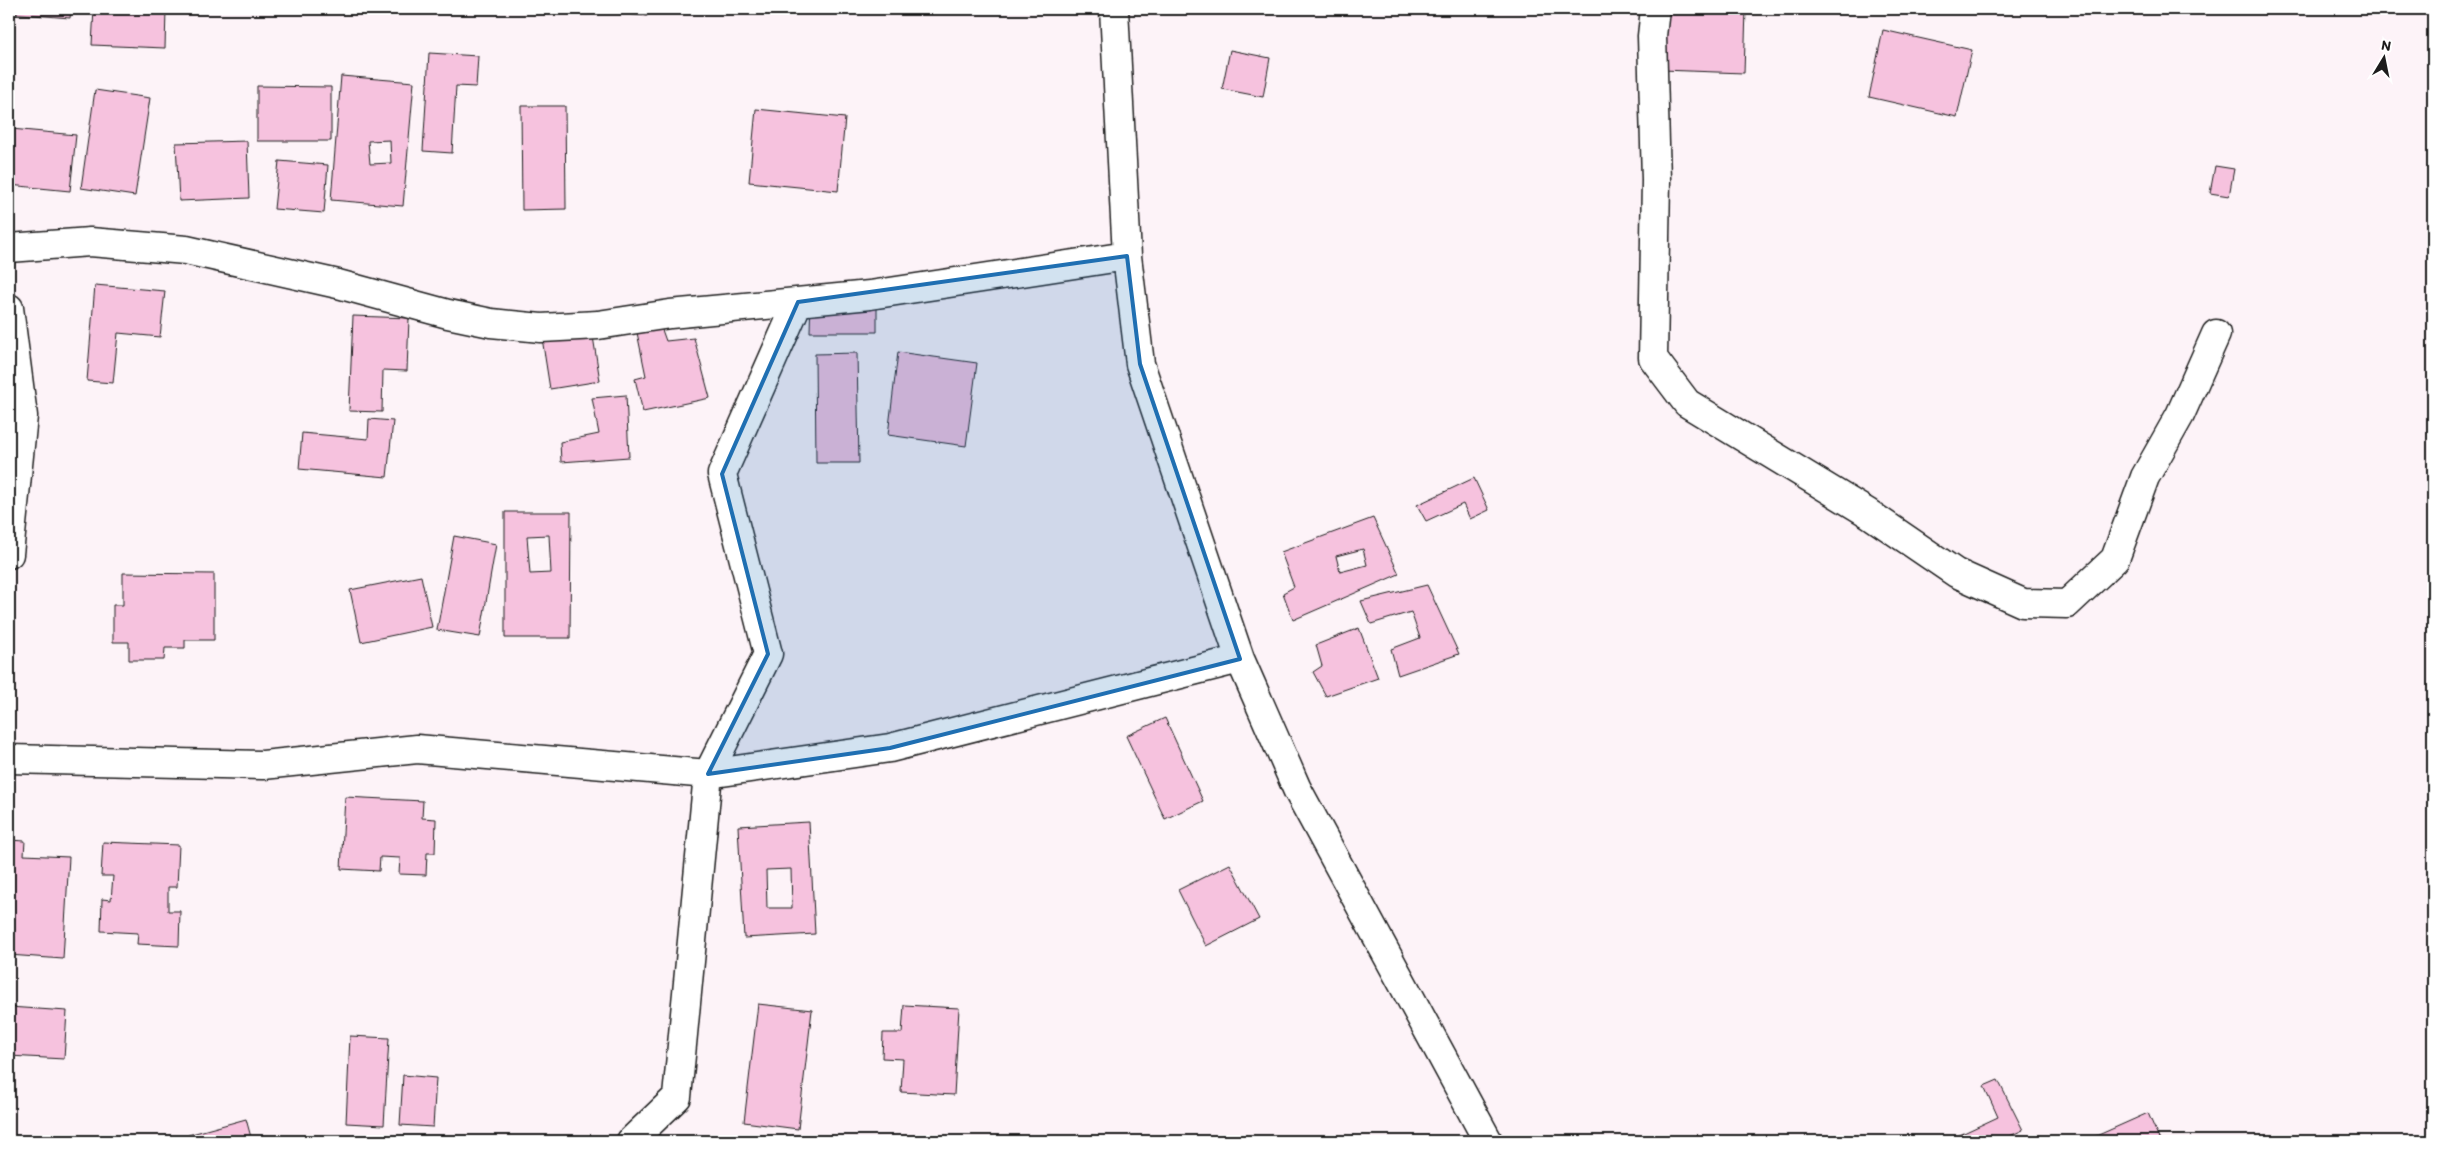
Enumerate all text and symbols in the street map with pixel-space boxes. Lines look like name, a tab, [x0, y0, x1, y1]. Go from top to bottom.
north arrow	[2360, 32, 2410, 82]
text: N	[2380, 36, 2392, 55]

